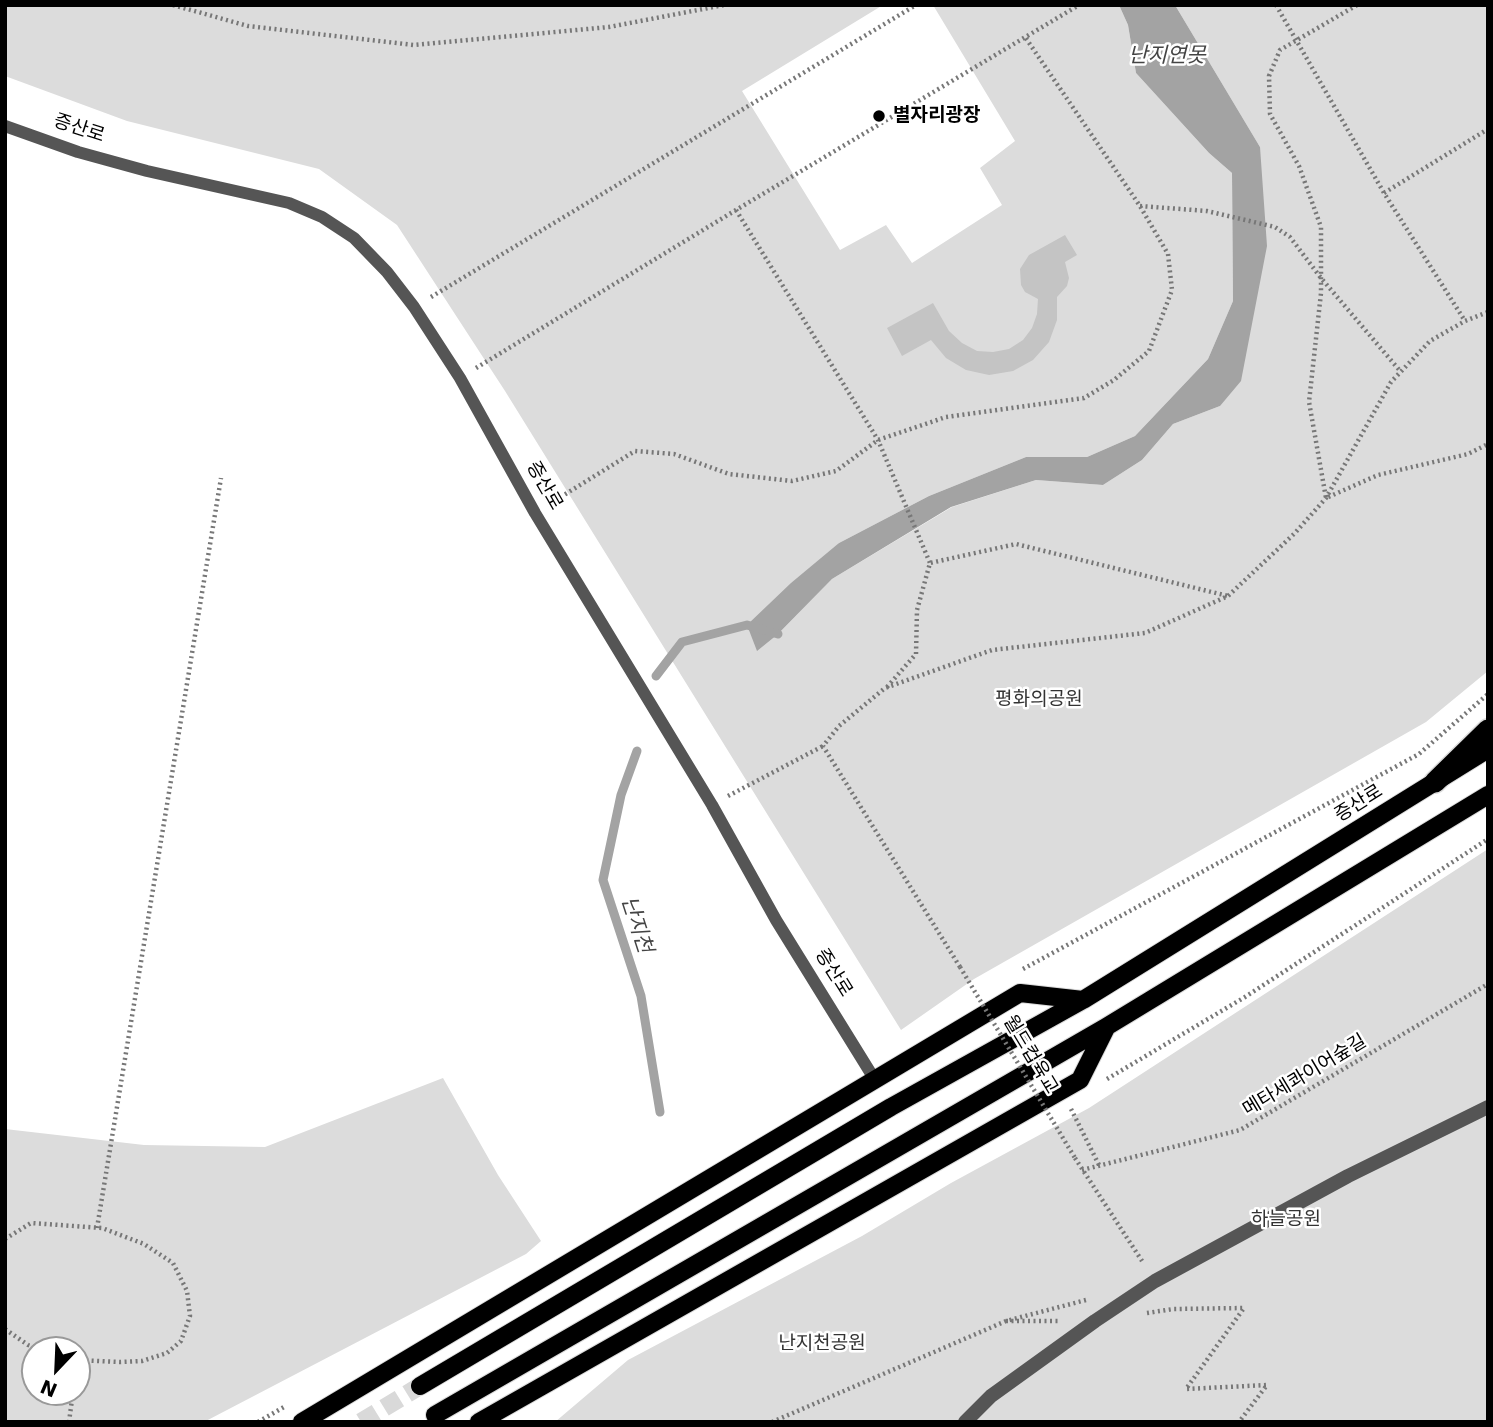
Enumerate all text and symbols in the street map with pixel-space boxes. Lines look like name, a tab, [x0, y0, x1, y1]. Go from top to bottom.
water label: 난지연못	[1128, 44, 1206, 70]
place label: 별자리광장	[893, 105, 980, 127]
marker: 별자리광장	[871, 108, 887, 124]
street label: 증산로	[51, 110, 107, 148]
street label: 증산로	[521, 458, 567, 514]
park label: 평화의공원	[995, 689, 1083, 711]
street label: 증산로	[1331, 780, 1387, 828]
water label: 난지천	[615, 894, 657, 956]
street label: 증산로	[809, 945, 857, 1001]
street label: 월드컵육교	[998, 1012, 1062, 1098]
street label: 메타세콰이어숲길	[1239, 1030, 1371, 1122]
park label: 하늘공원	[1251, 1209, 1321, 1231]
park label: 난지천공원	[778, 1333, 866, 1355]
north arrow	[21, 1336, 91, 1406]
text: N	[37, 1375, 60, 1402]

